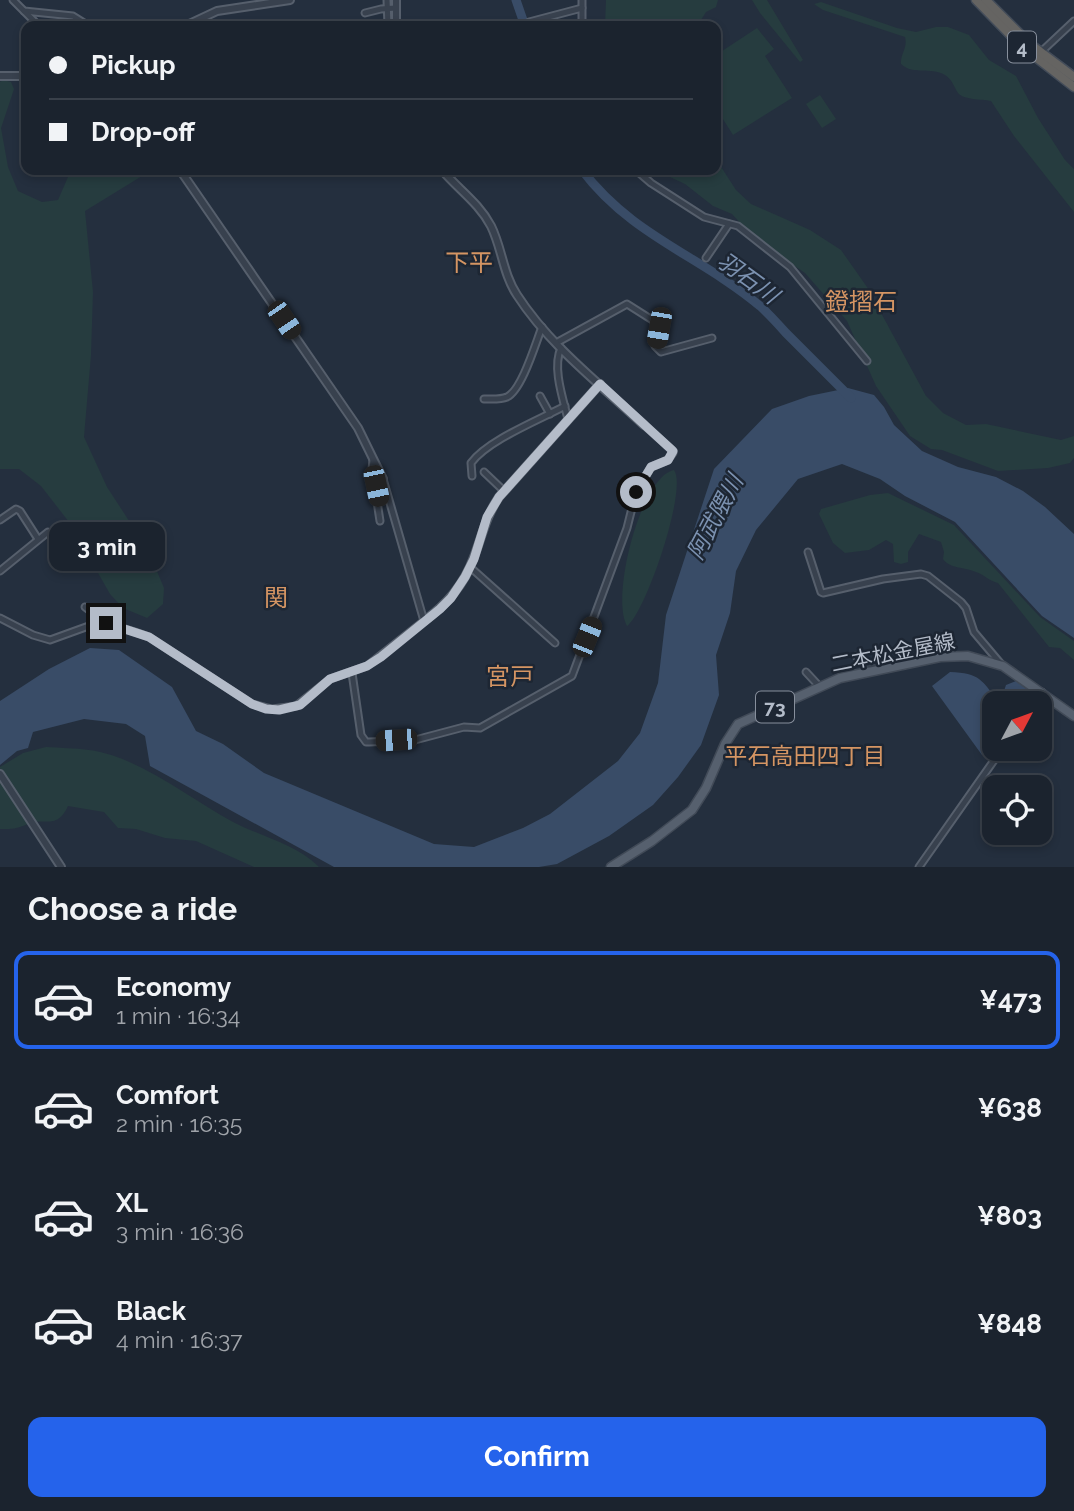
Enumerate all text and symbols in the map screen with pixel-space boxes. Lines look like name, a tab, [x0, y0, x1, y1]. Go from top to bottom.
road number: 4	[1008, 32, 1036, 62]
text: Pickup	[91, 50, 176, 80]
text: Drop-off	[91, 117, 195, 147]
water label: 羽石川	[712, 246, 787, 311]
district label: 下平	[445, 248, 493, 277]
district label: 鐙摺石	[825, 287, 897, 316]
car	[264, 297, 305, 343]
car	[646, 305, 673, 351]
car	[362, 463, 391, 509]
water label: 阿武隈川	[681, 467, 749, 564]
route start	[620, 476, 652, 508]
callout: 3 min	[48, 522, 164, 570]
text: 3 min	[77, 533, 137, 560]
district label: 関	[264, 583, 288, 612]
route end	[90, 607, 122, 639]
car	[570, 614, 605, 660]
street label: 二本松金屋線	[829, 628, 957, 677]
district label: 宮戸	[486, 662, 534, 691]
north arrow	[982, 691, 1052, 761]
map controls	[982, 691, 1052, 845]
road number: 73	[756, 692, 794, 722]
car	[375, 728, 418, 752]
district label: 平石高田四丁目	[725, 742, 886, 769]
button: locate	[982, 775, 1052, 845]
text: Choose a ride	[28, 890, 237, 927]
icon: car	[32, 969, 95, 1032]
text: Economy	[116, 972, 231, 1002]
text: ¥473	[980, 985, 1042, 1015]
text: 1 min · 16:34	[116, 1002, 240, 1029]
icon: car	[32, 1077, 95, 1140]
text: Comfort	[116, 1080, 219, 1110]
text: ¥638	[978, 1093, 1042, 1123]
text: 2 min · 16:35	[116, 1110, 242, 1137]
icon: car	[32, 1185, 95, 1248]
text: XL	[116, 1188, 148, 1218]
text: ¥803	[977, 1201, 1042, 1231]
text: 3 min · 16:36	[116, 1218, 244, 1245]
icon: car	[32, 1293, 95, 1356]
text: Black	[116, 1296, 186, 1326]
text: ¥848	[977, 1309, 1042, 1339]
text: 4 min · 16:37	[116, 1326, 243, 1353]
button: Confirm	[28, 1417, 1046, 1497]

